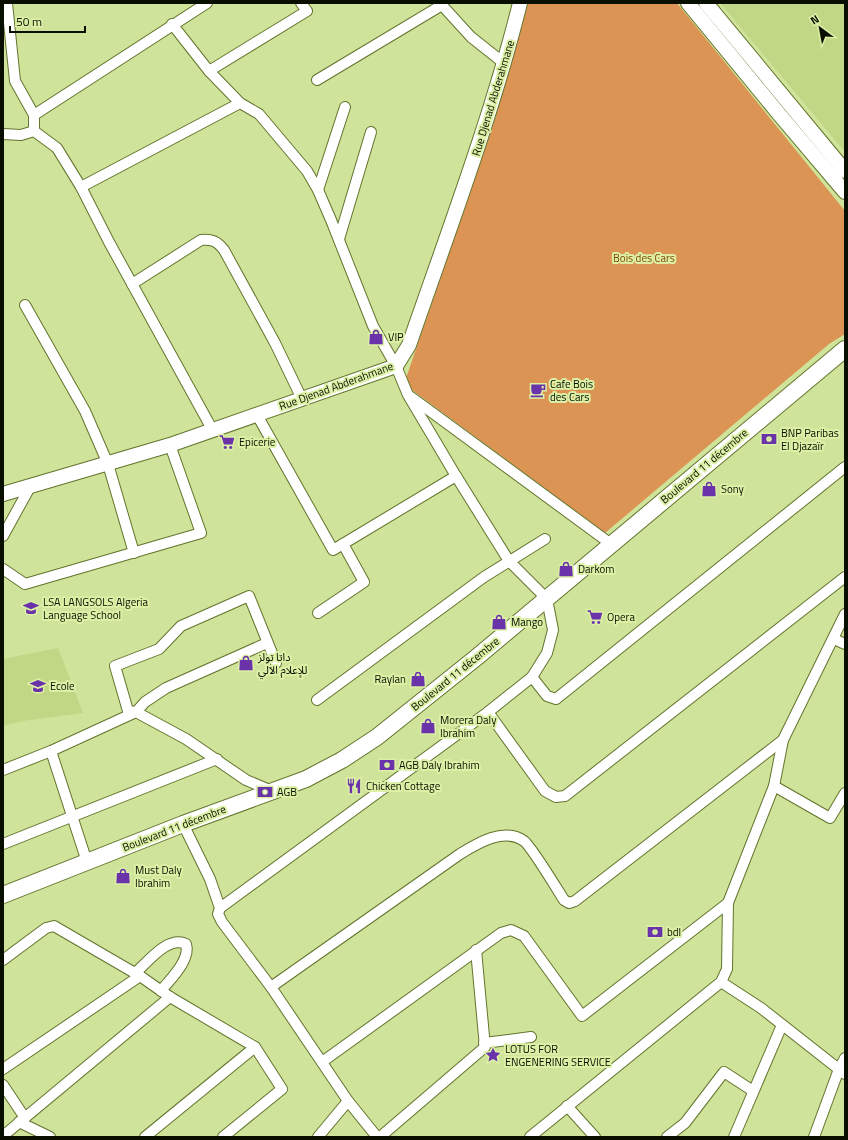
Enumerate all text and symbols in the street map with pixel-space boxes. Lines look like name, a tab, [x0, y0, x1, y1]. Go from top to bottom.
scale bar	[10, 8, 85, 34]
north arrow	[800, 8, 840, 48]
text: N	[807, 11, 822, 28]
text: 50 m	[16, 12, 42, 31]
street label: Rue Djenad Abderahmane	[468, 38, 518, 158]
park label: Bois des Cars	[613, 250, 675, 266]
shop icon: VIP	[367, 328, 385, 346]
place label: VIP	[388, 329, 404, 345]
street label: Rue Djenad Abderahmane	[277, 358, 396, 414]
place label: Cafe Bois des Cars	[550, 376, 593, 405]
cafe icon: Cafe Bois des Cars	[529, 381, 547, 399]
street label: Boulevard 11 décembre	[657, 424, 751, 507]
place label: BNP Paribas El Djazaïr	[781, 425, 839, 454]
bank icon: BNP Paribas El Djazaïr	[760, 430, 778, 448]
supermarket icon: Epicerie	[218, 433, 236, 451]
place label: Epicerie	[239, 434, 276, 450]
shop icon: Sony	[700, 480, 718, 498]
place label: Sony	[721, 481, 745, 497]
shop icon: Darkom	[557, 560, 575, 578]
place label: Darkom	[578, 561, 615, 577]
place label: LSA LANGSOLS Algeria Language School	[43, 594, 149, 623]
school or university icon: LSA LANGSOLS Algeria Language School	[22, 599, 40, 617]
supermarket icon: Opera	[586, 608, 604, 626]
place label: Opera	[607, 609, 635, 625]
shop icon: Mango	[490, 613, 508, 631]
place label: Mango	[511, 614, 543, 630]
street label: Boulevard 11 décembre	[407, 633, 503, 715]
place label: داتا تولز للإعلام الآلي	[257, 649, 307, 680]
shop icon: داتا تولز للإعلام الآلي	[237, 654, 255, 672]
shop icon: Raylan	[409, 670, 427, 688]
place label: Raylan	[374, 671, 406, 687]
school or university icon: Ecole	[29, 677, 47, 695]
place label: Ecole	[50, 678, 75, 694]
place label: Morera Daly Ibrahim	[440, 712, 497, 741]
shop icon: Morera Daly Ibrahim	[419, 717, 437, 735]
bank icon: AGB Daly Ibrahim	[378, 756, 396, 774]
place label: AGB Daly Ibrahim	[399, 757, 480, 773]
restaurant icon: Chicken Cottage	[345, 777, 363, 795]
place label: Chicken Cottage	[366, 778, 441, 794]
bank icon: AGB	[256, 783, 274, 801]
place label: AGB	[277, 784, 297, 800]
street label: Boulevard 11 décembre	[120, 801, 228, 855]
place label: Must Daly Ibrahim	[135, 862, 183, 891]
shop icon: Must Daly Ibrahim	[114, 867, 132, 885]
bank icon: bdl	[646, 923, 664, 941]
place label: bdl	[667, 924, 681, 940]
place label: LOTUS FOR ENGENERING SERVICE	[505, 1041, 611, 1070]
place icon: LOTUS FOR ENGENERING SERVICE	[484, 1046, 502, 1064]

